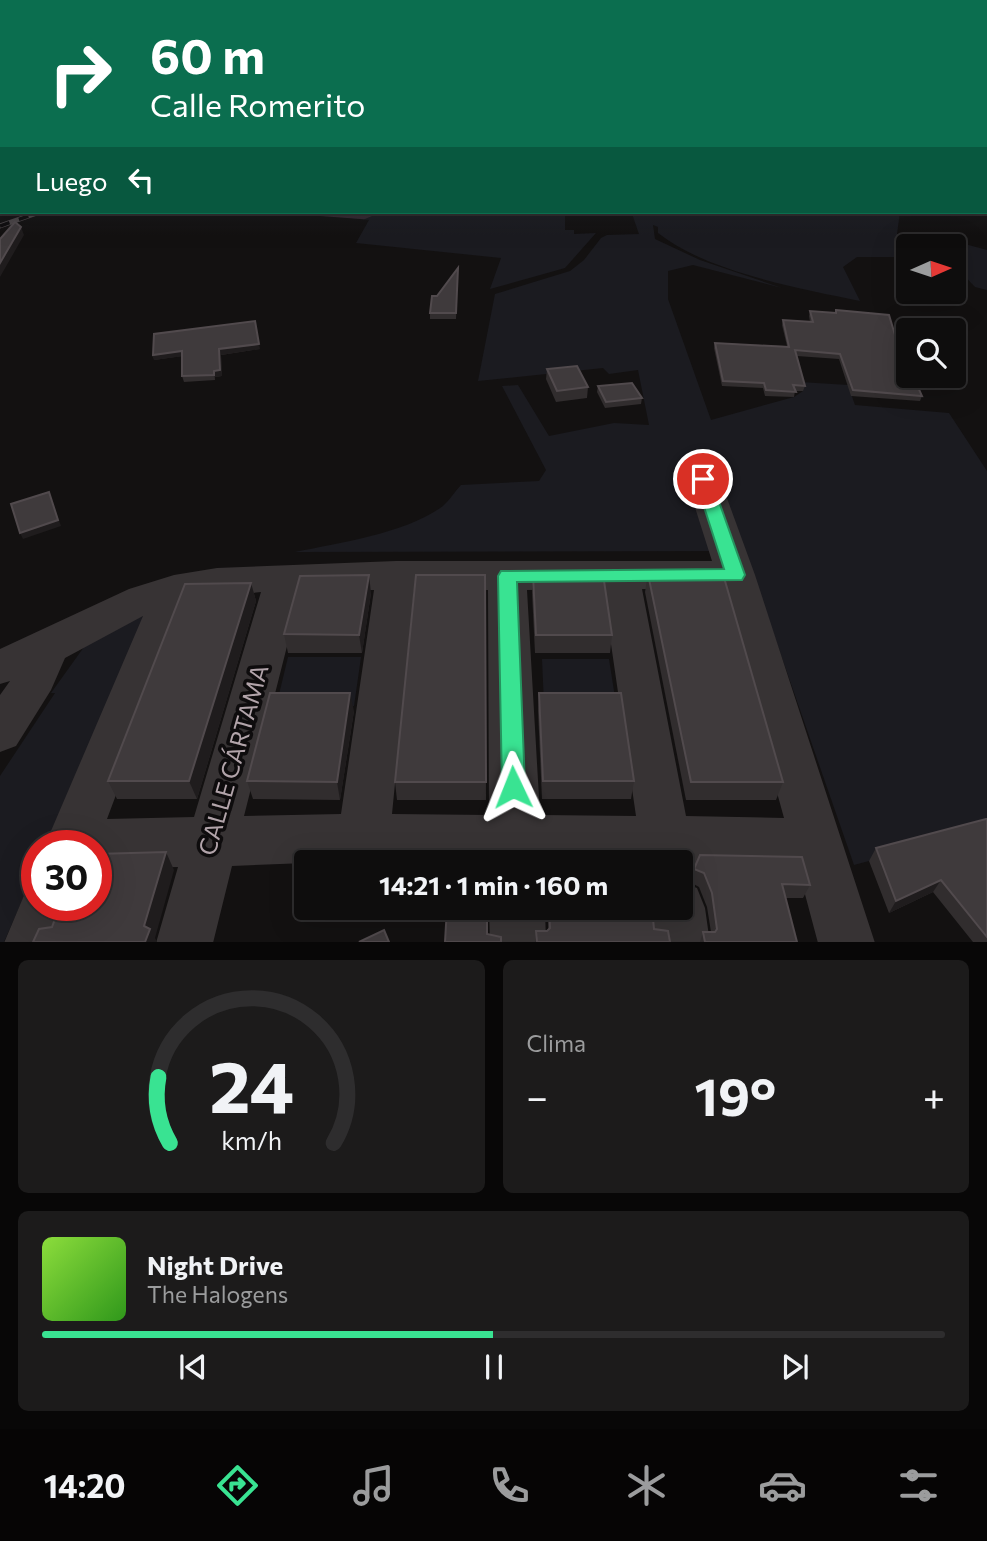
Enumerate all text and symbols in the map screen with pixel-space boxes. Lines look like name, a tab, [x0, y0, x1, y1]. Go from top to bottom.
text: 60 m	[150, 24, 265, 84]
icon: right	[35, 28, 126, 119]
text: Calle Romerito	[150, 84, 365, 124]
icon: left	[122, 161, 160, 199]
text: Luego	[35, 165, 108, 196]
north arrow	[896, 234, 966, 304]
map controls	[896, 234, 966, 388]
button: search	[896, 318, 966, 388]
pin	[673, 449, 733, 509]
icon: arrive	[684, 460, 722, 498]
street label: CALLE CÁRTAMA	[191, 661, 274, 858]
position arrow	[476, 750, 550, 824]
speed limit sign: 30	[21, 830, 112, 921]
text: 14:21 · 1 min · 160 m	[379, 869, 608, 900]
text: Clima	[527, 1029, 586, 1057]
text: 24	[209, 1039, 294, 1128]
text: 19°	[695, 1063, 776, 1127]
text: −	[527, 1072, 548, 1119]
text: +	[923, 1072, 945, 1119]
text: km/h	[221, 1124, 282, 1154]
text: Night Drive	[147, 1249, 283, 1280]
text: The Halogens	[147, 1280, 288, 1308]
icon: previous	[174, 1348, 212, 1386]
icon: pause	[475, 1348, 513, 1386]
icon: next	[776, 1348, 814, 1386]
icon: directions	[213, 1461, 262, 1510]
icon: music	[349, 1461, 398, 1510]
icon: phone	[485, 1461, 534, 1510]
icon: climate	[622, 1461, 671, 1510]
icon: car	[758, 1461, 807, 1510]
icon: filters	[894, 1461, 943, 1510]
text: 14:20	[44, 1465, 126, 1505]

